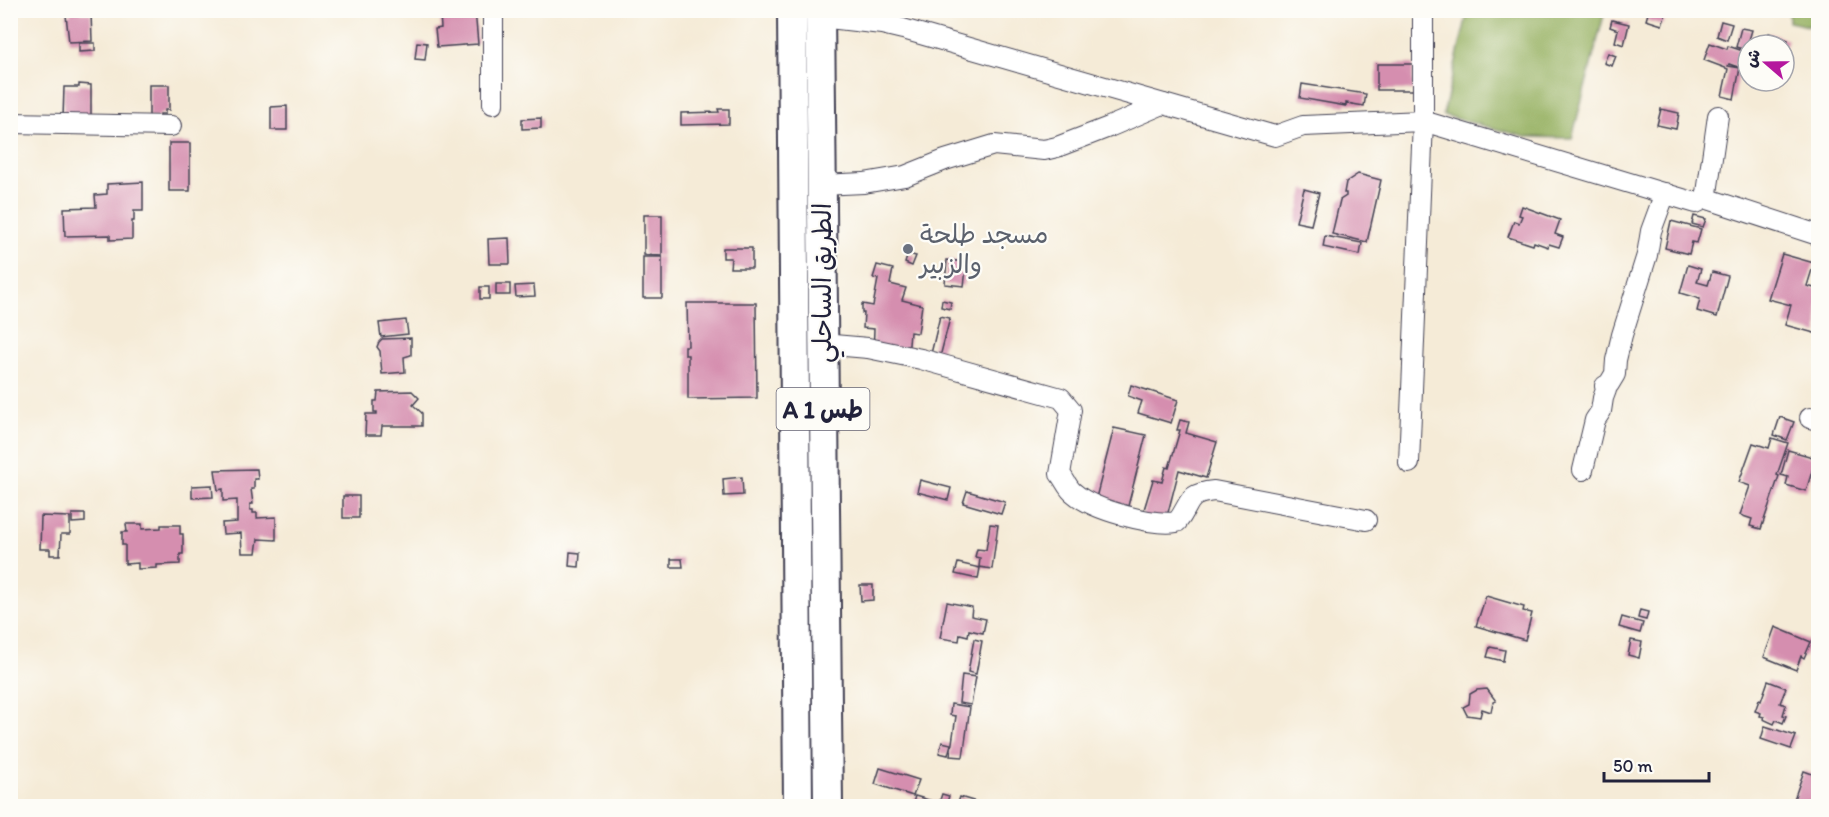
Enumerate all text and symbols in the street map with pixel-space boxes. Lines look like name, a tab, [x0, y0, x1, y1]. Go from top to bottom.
north arrow	[1736, 33, 1796, 93]
text: ش	[1740, 47, 1764, 70]
street label: الطريق الساحلي	[806, 203, 845, 363]
place label: مسجد طلحة والزبير	[918, 218, 1048, 280]
marker: مسجد طلحة والزبير	[901, 242, 915, 256]
road number: A 1 طس	[776, 388, 870, 430]
scale bar	[1604, 745, 1709, 783]
text: 50 m	[1613, 755, 1653, 777]

